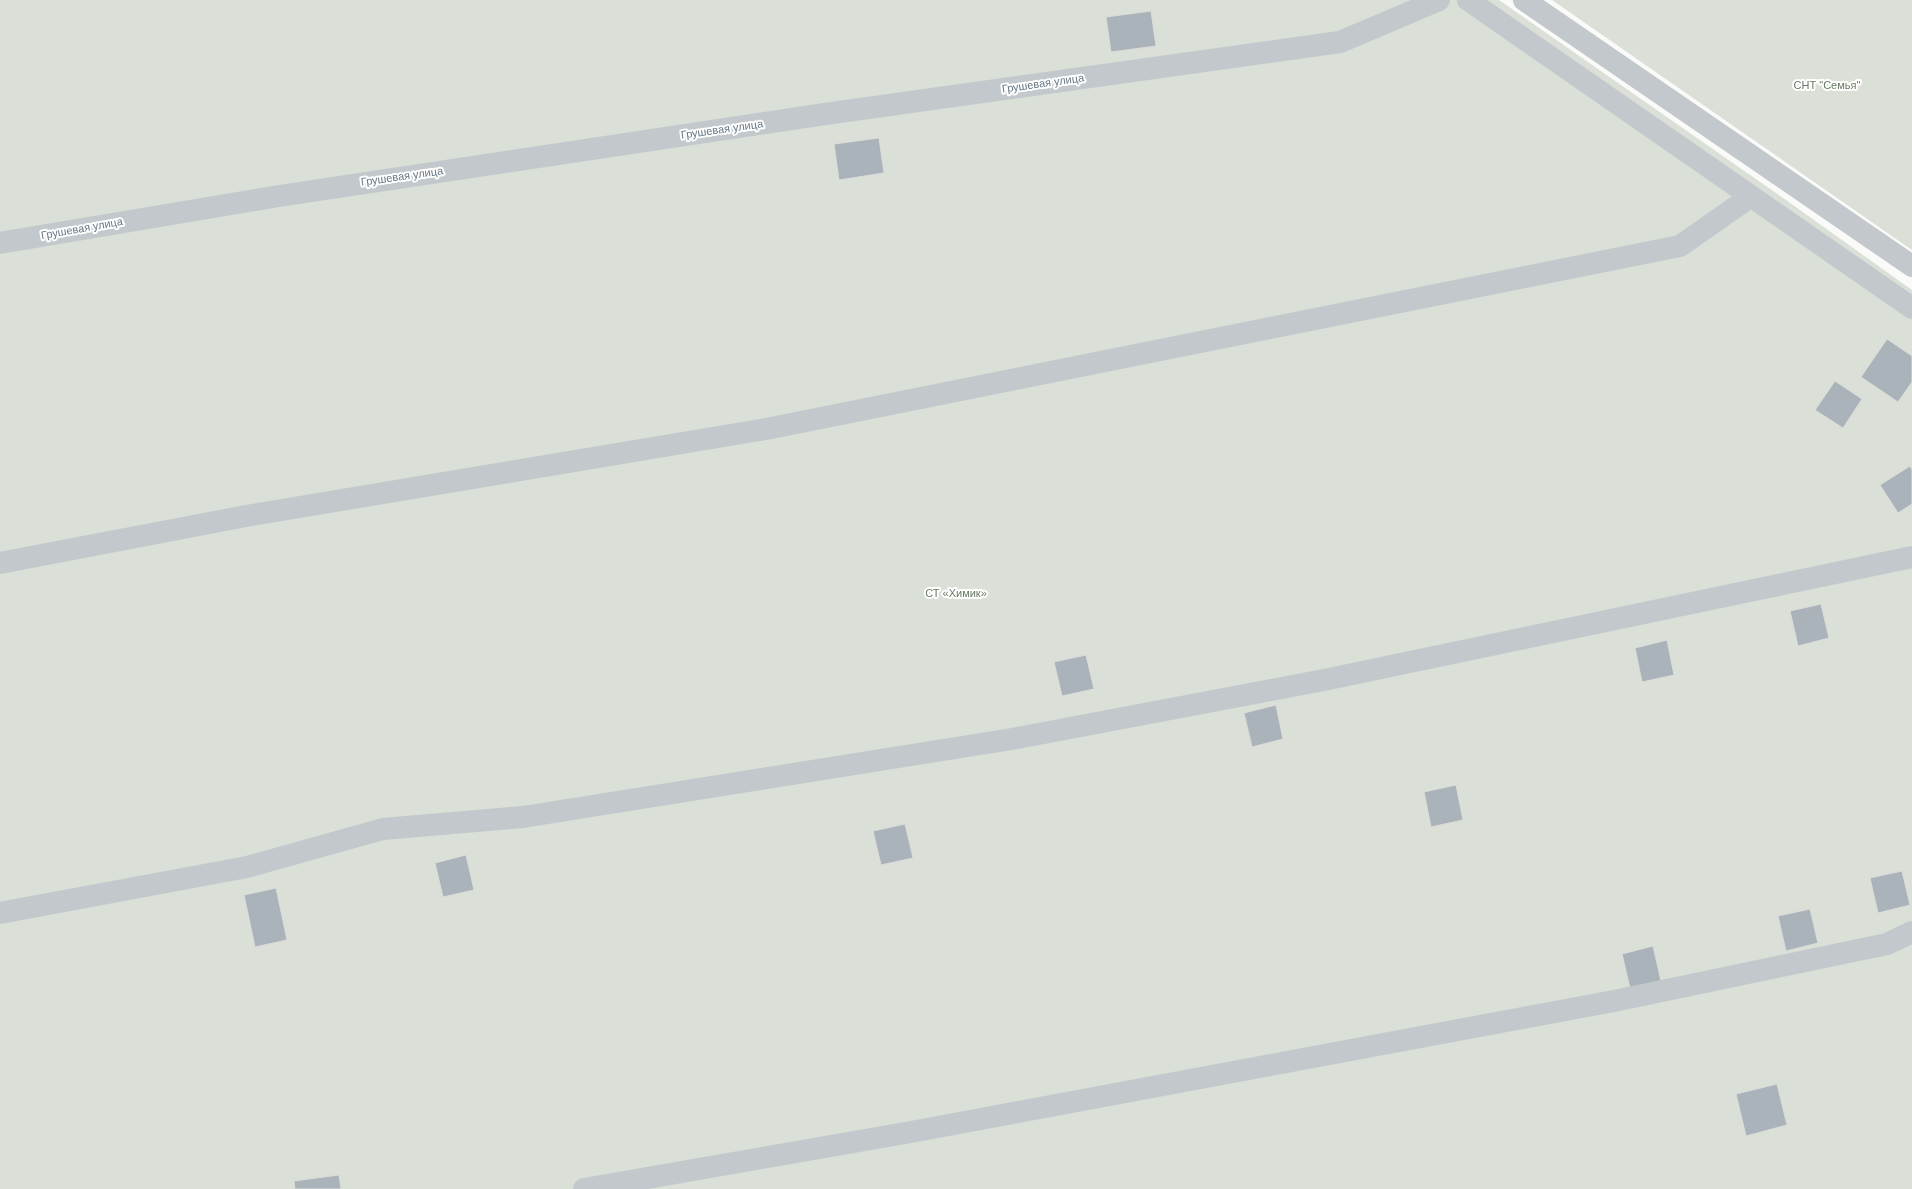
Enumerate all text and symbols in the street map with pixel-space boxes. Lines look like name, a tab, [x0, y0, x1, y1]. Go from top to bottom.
street label: Грушевая улица	[1001, 72, 1085, 96]
park label: СНТ "Семья"	[1794, 79, 1860, 93]
street label: Грушевая улица	[680, 118, 764, 142]
street label: Грушевая улица	[360, 165, 444, 189]
street label: Грушевая улица	[40, 215, 124, 243]
park label: СТ «Химик»	[925, 587, 987, 601]

